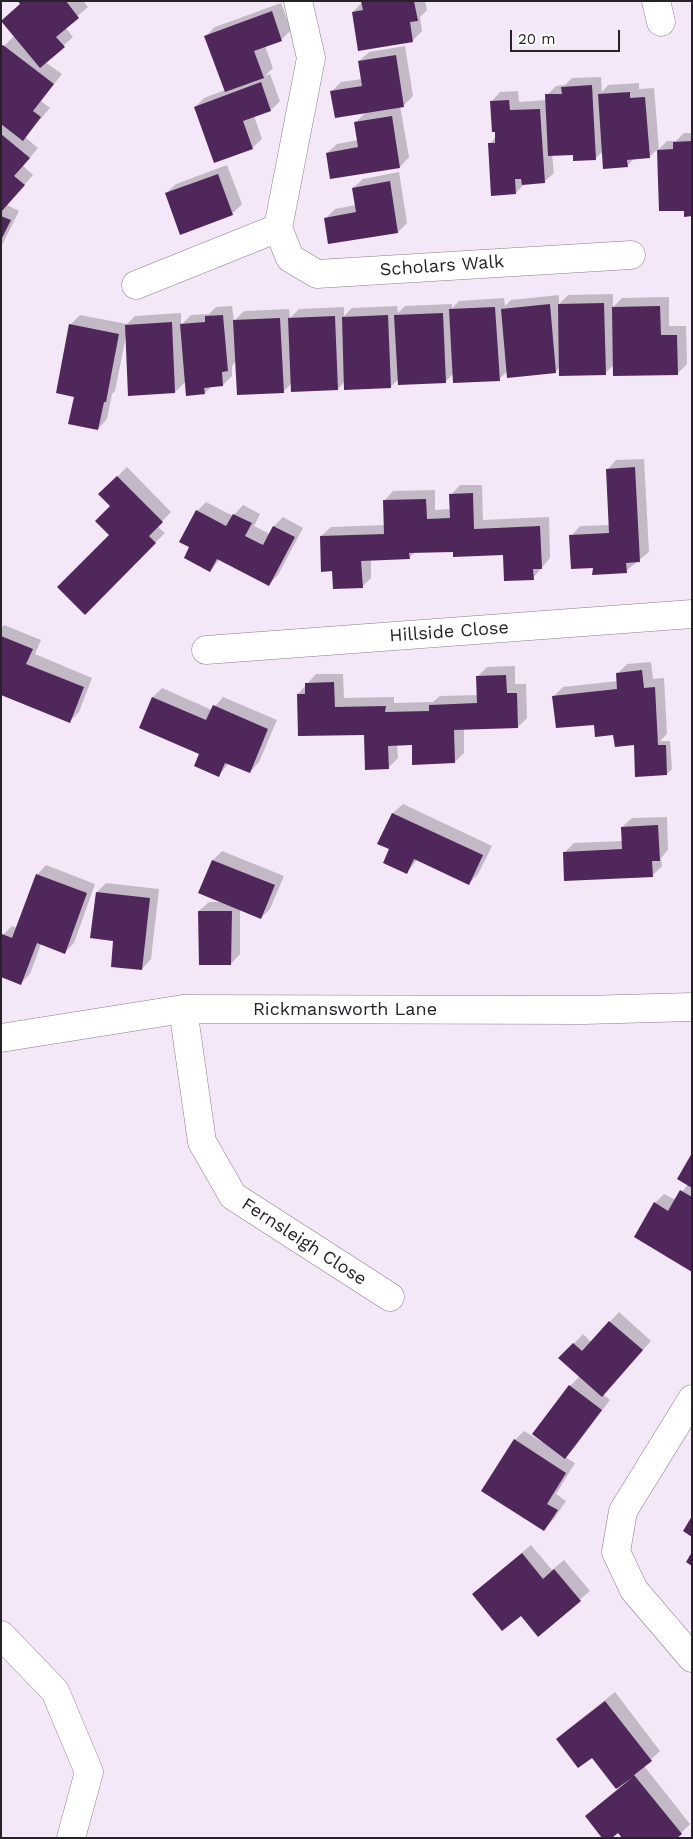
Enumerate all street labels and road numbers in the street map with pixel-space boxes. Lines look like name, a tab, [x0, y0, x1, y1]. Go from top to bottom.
street label: Scholars Walk	[379, 251, 505, 281]
street label: Hillside Close	[389, 617, 509, 647]
street label: Rickmansworth Lane	[253, 999, 437, 1021]
street label: Fernsleigh Close	[238, 1194, 370, 1290]

